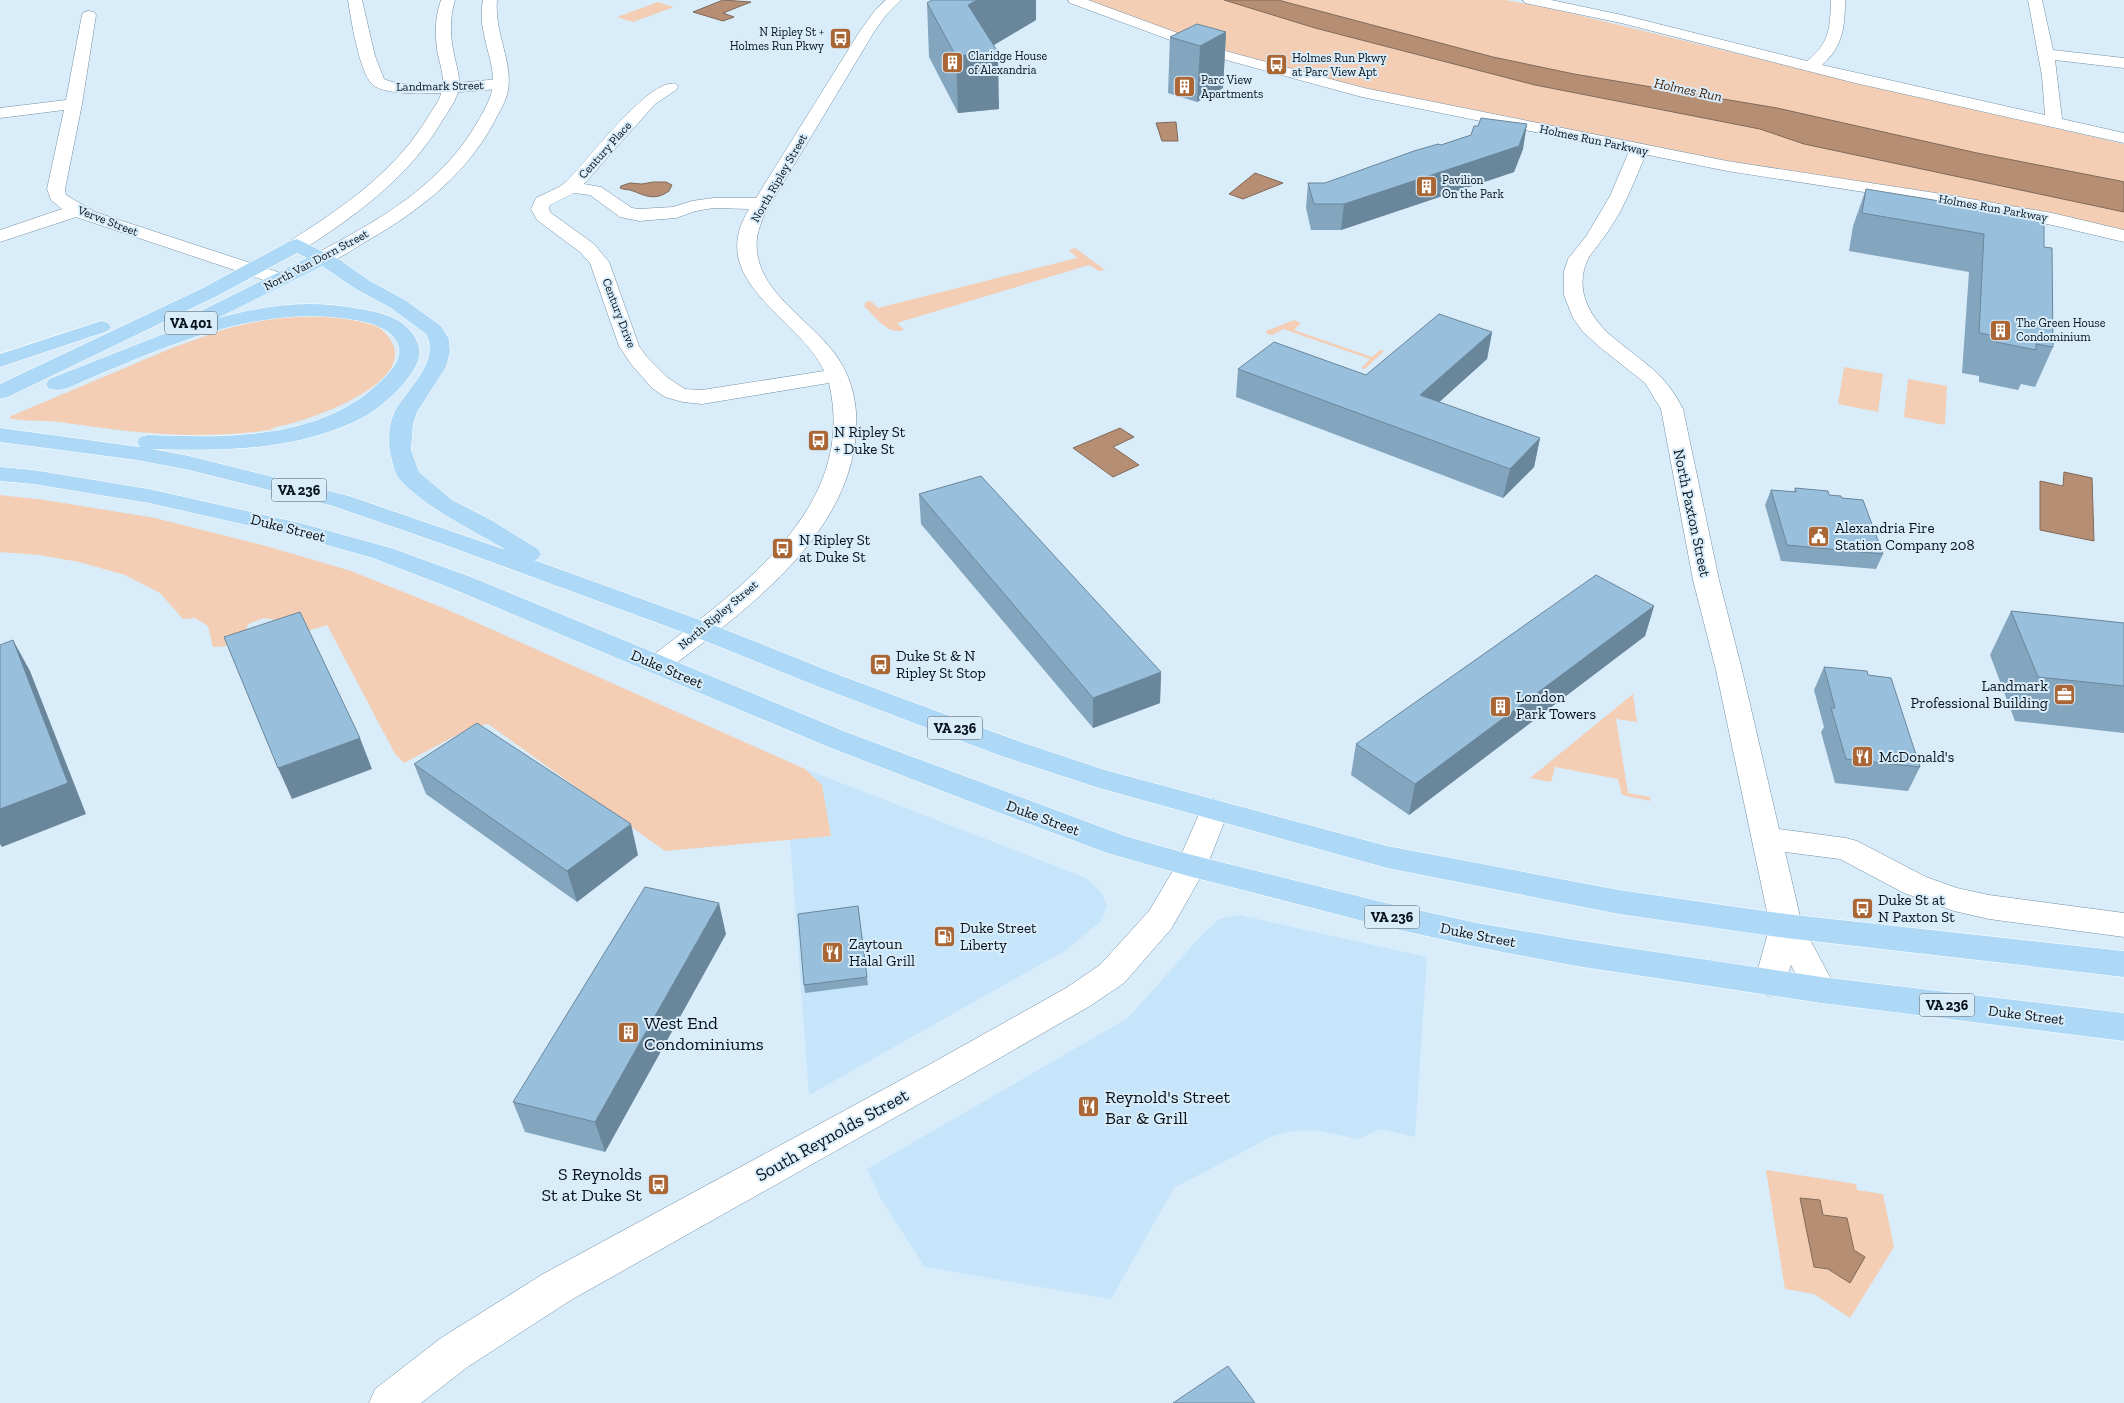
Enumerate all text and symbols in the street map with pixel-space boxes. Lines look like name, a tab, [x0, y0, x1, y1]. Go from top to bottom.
place label: N Ripley St + Holmes Run Pkwy	[730, 25, 825, 53]
bus stop icon: N Ripley St + Holmes Run Pkwy	[828, 27, 852, 51]
place label: Claridge House of Alexandria	[968, 49, 1048, 77]
building icon: Claridge House of Alexandria	[940, 51, 964, 75]
place label: Holmes Run Pkwy at Parc View Apt	[1292, 51, 1387, 79]
bus stop icon: Holmes Run Pkwy at Parc View Apt	[1264, 53, 1288, 77]
place label: Parc View Apartments	[1201, 73, 1263, 101]
building icon: Parc View Apartments	[1173, 75, 1197, 99]
water label: Holmes Run	[1652, 75, 1724, 105]
street label: Landmark Street	[396, 78, 484, 94]
street label: Century Place	[576, 118, 635, 181]
street label: Holmes Run Parkway	[1538, 122, 1650, 159]
street label: North Ripley Street	[748, 131, 810, 225]
place label: Pavilion On the Park	[1442, 173, 1504, 201]
building icon: Pavilion On the Park	[1414, 175, 1438, 199]
street label: Holmes Run Parkway	[1937, 192, 2049, 225]
street label: Verve Street	[75, 203, 141, 239]
street label: North Van Dorn Street	[261, 226, 371, 294]
street label: Century Drive	[599, 276, 639, 350]
road number: VA 401	[165, 312, 217, 334]
place label: The Green House Condominium	[2016, 316, 2106, 344]
building icon: The Green House Condominium	[1988, 318, 2012, 342]
place label: N Ripley St + Duke St	[834, 423, 906, 458]
bus stop icon: N Ripley St + Duke St	[806, 429, 830, 453]
street label: North Paxton Street	[1670, 447, 1714, 579]
road number: VA 236	[272, 478, 326, 502]
street label: Duke Street	[249, 510, 328, 546]
place label: Alexandria Fire Station Company 208	[1835, 519, 1975, 554]
public building icon: Alexandria Fire Station Company 208	[1807, 525, 1831, 549]
place label: N Ripley St at Duke St	[799, 531, 871, 566]
bus stop icon: N Ripley St at Duke St	[771, 537, 795, 561]
street label: North Ripley Street	[675, 577, 761, 652]
street label: Duke Street	[628, 646, 706, 692]
place label: Duke St & N Ripley St Stop	[896, 647, 986, 682]
bus stop icon: Duke St & N Ripley St Stop	[868, 653, 892, 677]
place label: Landmark Professional Building	[1910, 677, 2048, 712]
office icon: Landmark Professional Building	[2052, 683, 2076, 707]
place label: London Park Towers	[1516, 688, 1596, 723]
building icon: London Park Towers	[1488, 694, 1512, 718]
road number: VA 236	[928, 716, 982, 740]
restaurant icon: McDonald's	[1851, 745, 1875, 769]
place label: McDonald's	[1879, 748, 1954, 766]
street label: Duke Street	[1004, 796, 1082, 840]
place label: Duke St at N Paxton St	[1878, 891, 1955, 926]
bus stop icon: Duke St at N Paxton St	[1850, 897, 1874, 921]
road number: VA 236	[1364, 906, 1420, 929]
place label: Duke Street Liberty	[960, 919, 1037, 954]
street label: Duke Street	[1439, 919, 1518, 951]
fuel station icon: Duke Street Liberty	[932, 925, 956, 949]
place label: Zaytoun Halal Grill	[849, 935, 915, 970]
restaurant icon: Zaytoun Halal Grill	[821, 941, 845, 965]
road number: VA 236	[1920, 994, 1974, 1016]
street label: Duke Street	[1987, 1001, 2066, 1029]
place label: West End Condominiums	[644, 1012, 764, 1055]
building icon: West End Condominiums	[616, 1021, 640, 1045]
street label: South Reynolds Street	[752, 1084, 913, 1186]
place label: Reynold's Street Bar & Grill	[1105, 1086, 1230, 1129]
restaurant icon: Reynold's Street Bar & Grill	[1077, 1095, 1101, 1119]
place label: S Reynolds St at Duke St	[542, 1163, 642, 1206]
bus stop icon: S Reynolds St at Duke St	[646, 1172, 670, 1196]

